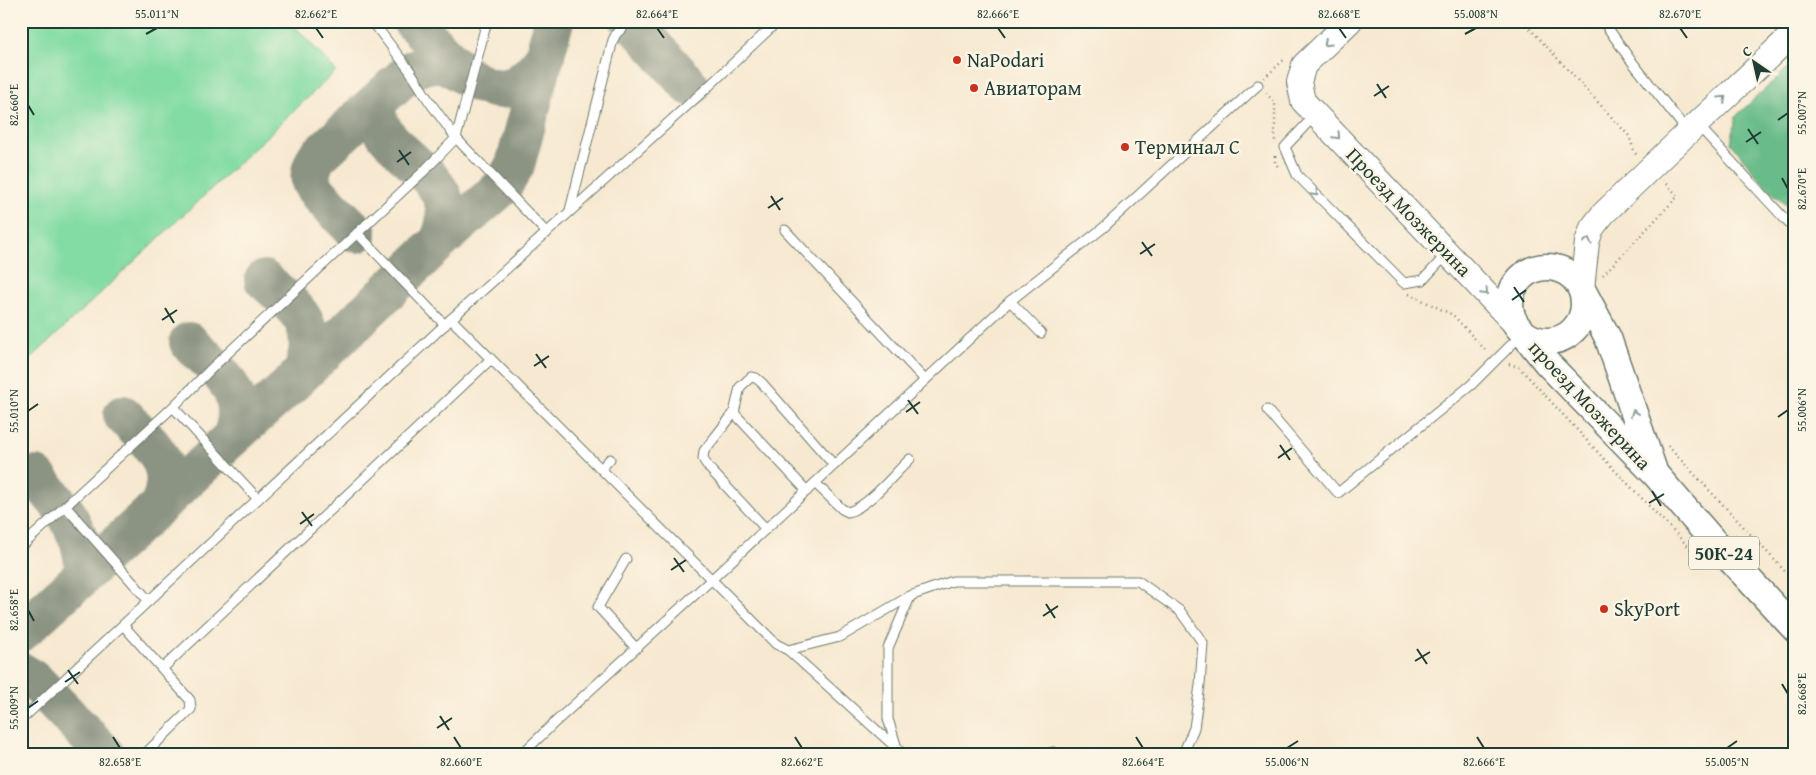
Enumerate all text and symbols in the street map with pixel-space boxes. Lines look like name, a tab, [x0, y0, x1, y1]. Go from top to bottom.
text: 55.011°N	[135, 5, 179, 22]
text: 82.662°E	[295, 5, 337, 22]
text: 82.664°E	[636, 5, 678, 22]
text: 82.666°E	[977, 5, 1019, 22]
text: 82.668°E	[1318, 5, 1360, 22]
text: 55.008°N	[1454, 5, 1498, 22]
text: 82.670°E	[1659, 5, 1701, 22]
one-way arrow	[1324, 37, 1333, 46]
north arrow	[1728, 38, 1778, 88]
text: С	[1738, 41, 1756, 62]
place label: NaPodari	[967, 45, 1045, 74]
marker: NaPodari	[951, 54, 963, 66]
place label: Авиаторам	[984, 73, 1082, 102]
marker: Авиаторам	[968, 82, 980, 94]
text: 82.660°E	[5, 84, 22, 126]
text: 55.007°N	[1793, 91, 1810, 135]
one-way arrow	[1717, 96, 1726, 105]
one-way arrow	[1331, 130, 1340, 139]
place label: Терминал С	[1135, 132, 1240, 161]
marker: Терминал С	[1119, 141, 1131, 153]
street label: Проезд Мозжерина	[1340, 141, 1479, 283]
text: 82.670°E	[1793, 168, 1810, 210]
one-way arrow	[1309, 187, 1318, 196]
one-way arrow	[1582, 236, 1593, 245]
one-way arrow	[1479, 286, 1488, 295]
street label: проезд Мозжерина	[1522, 333, 1659, 476]
text: 55.006°N	[1793, 388, 1810, 432]
text: 55.010°N	[5, 389, 22, 433]
one-way arrow	[1630, 409, 1640, 418]
road number: 50К-24	[1689, 536, 1759, 570]
text: 82.658°E	[5, 589, 22, 631]
place label: SkyPort	[1614, 594, 1680, 623]
marker: SkyPort	[1598, 603, 1610, 615]
text: 82.668°E	[1793, 673, 1810, 715]
text: 55.009°N	[5, 686, 22, 730]
text: 82.658°E	[99, 753, 141, 770]
text: 82.660°E	[440, 753, 482, 770]
text: 82.662°E	[781, 753, 823, 770]
text: 82.664°E	[1122, 753, 1164, 770]
text: 55.006°N	[1265, 753, 1309, 770]
text: 82.666°E	[1463, 753, 1505, 770]
text: 55.005°N	[1705, 753, 1749, 770]

